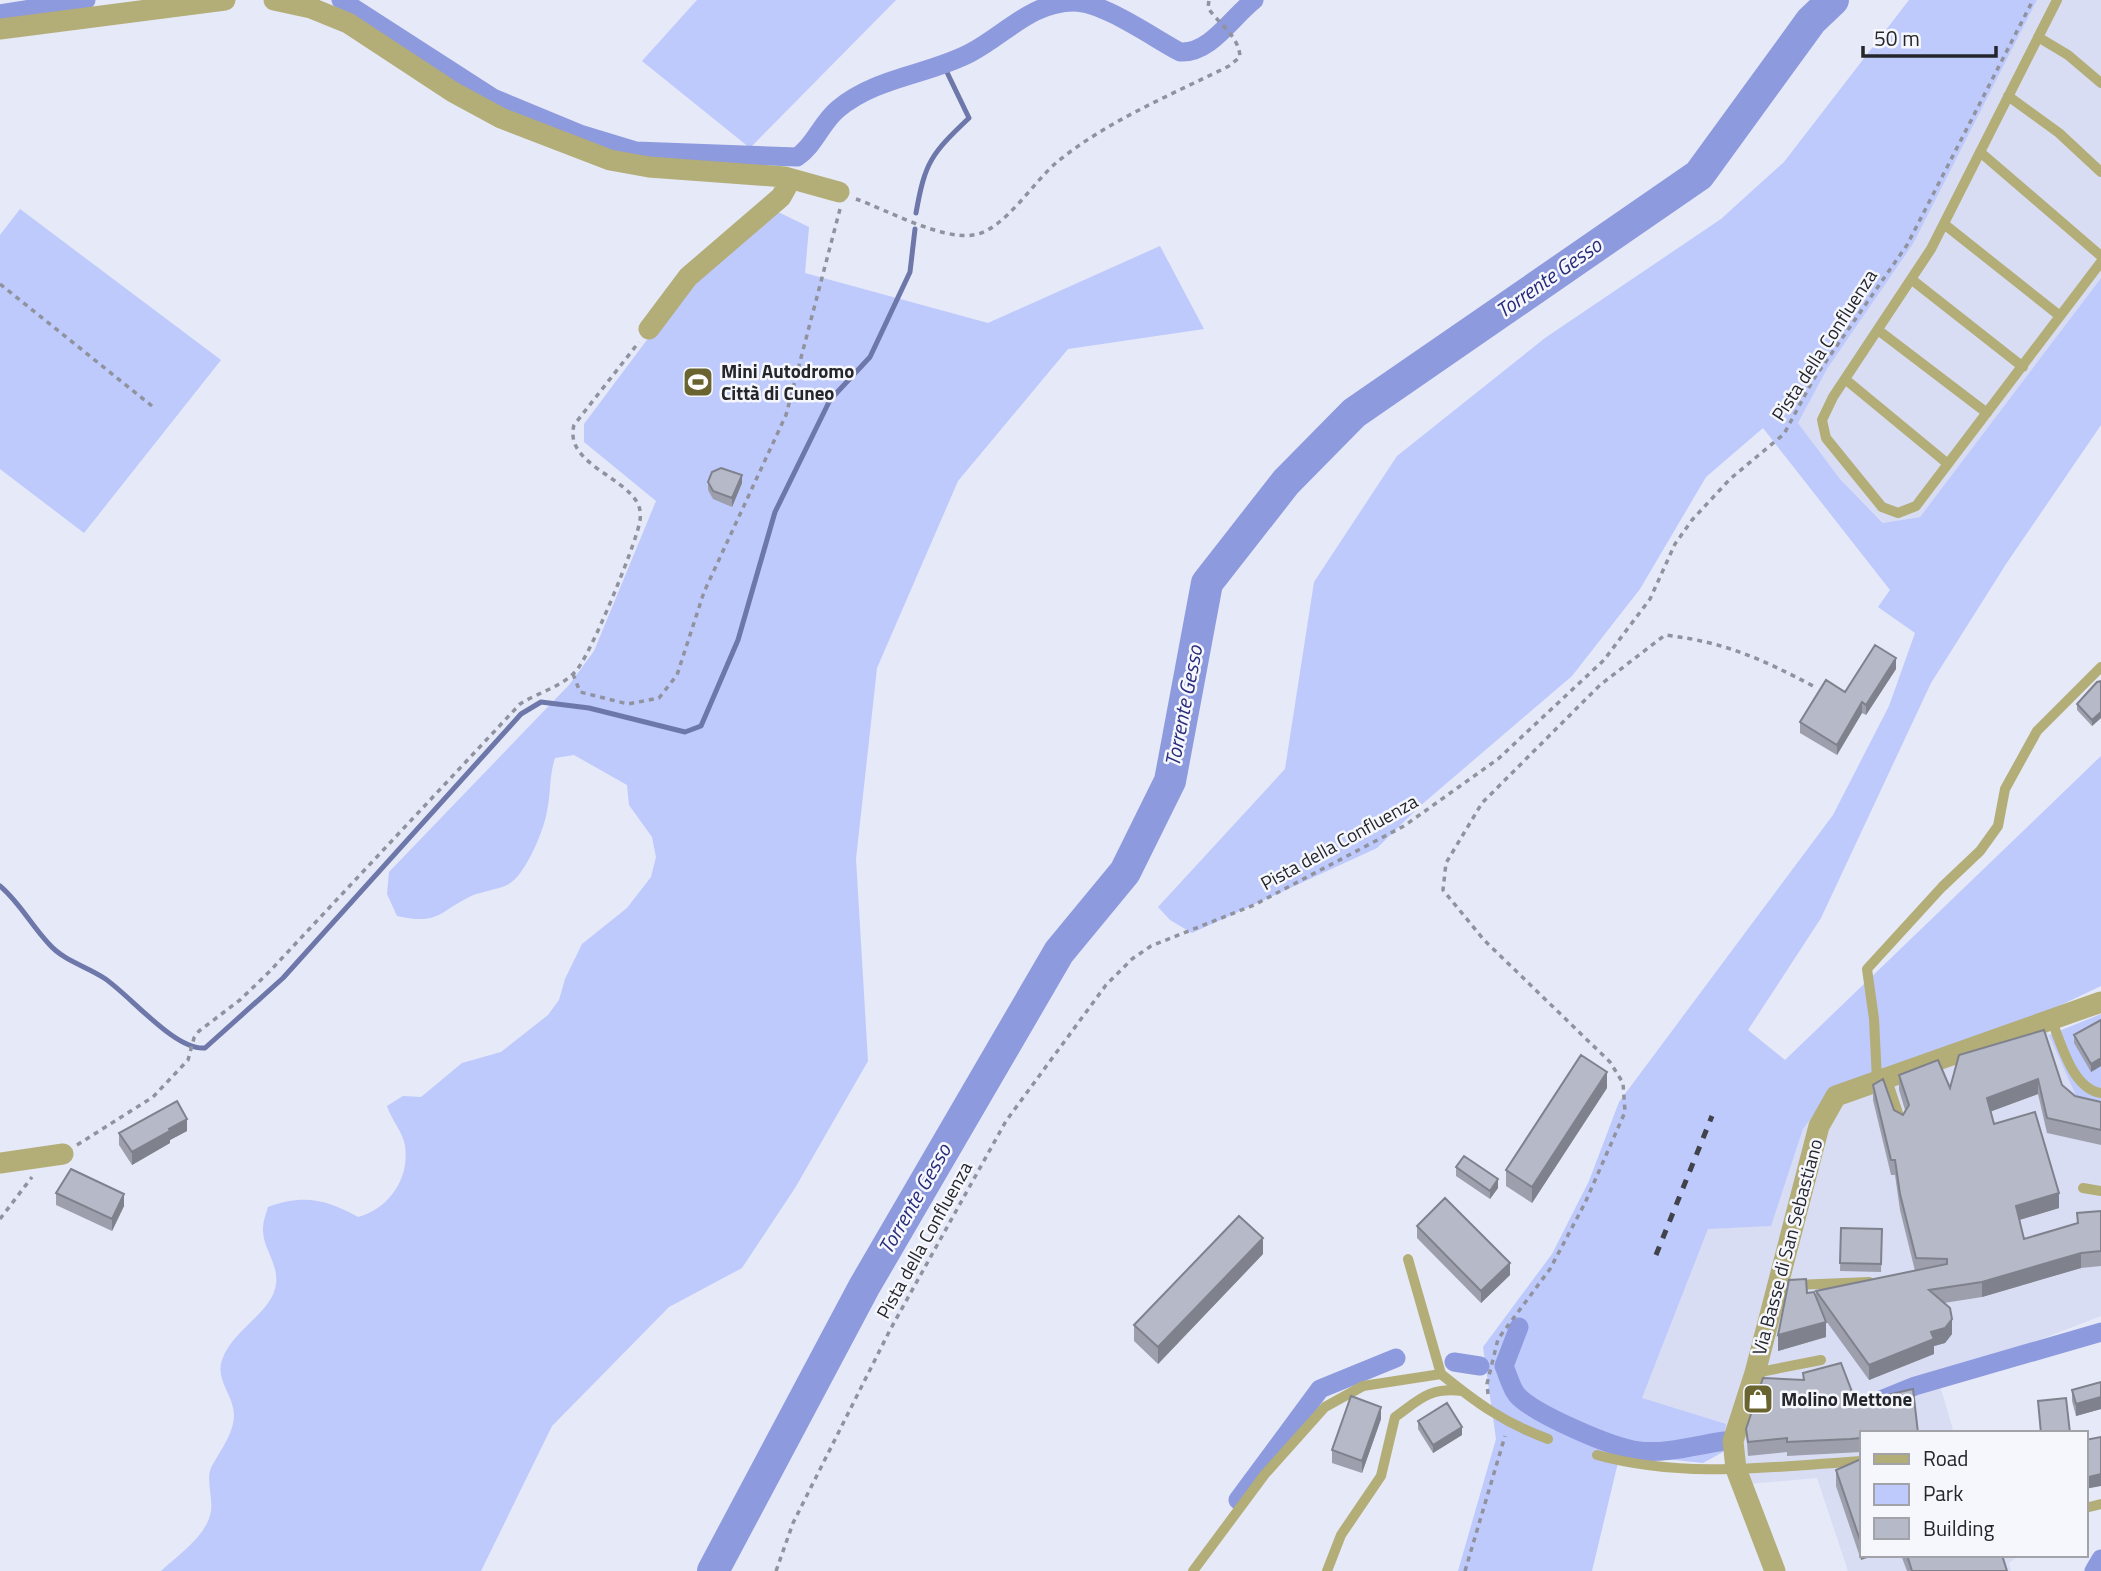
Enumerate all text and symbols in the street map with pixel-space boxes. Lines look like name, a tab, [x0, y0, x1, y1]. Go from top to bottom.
scale bar	[1863, 14, 1996, 58]
text: 50 m	[1874, 22, 1920, 54]
water label: Torrente Gesso	[1489, 229, 1608, 325]
street label: Pista della Confluenza	[1764, 263, 1884, 426]
place label: Mini Autodromo Città di Cuneo	[721, 356, 854, 407]
sports icon: Mini Autodromo Città di Cuneo	[681, 365, 715, 399]
water label: Torrente Gesso	[1156, 642, 1211, 769]
street label: Pista della Confluenza	[1255, 786, 1423, 897]
street label: Via Basse di San Sebastiano	[1744, 1135, 1829, 1358]
water label: Torrente Gesso	[870, 1137, 959, 1260]
street label: Pista della Confluenza	[868, 1155, 979, 1324]
shop icon: Molino Mettone	[1741, 1382, 1775, 1416]
place label: Molino Mettone	[1781, 1384, 1912, 1413]
legend	[1860, 1431, 2087, 1557]
text: Road	[1923, 1442, 1968, 1474]
text: Park	[1923, 1477, 1963, 1509]
text: Building	[1923, 1512, 1995, 1544]

